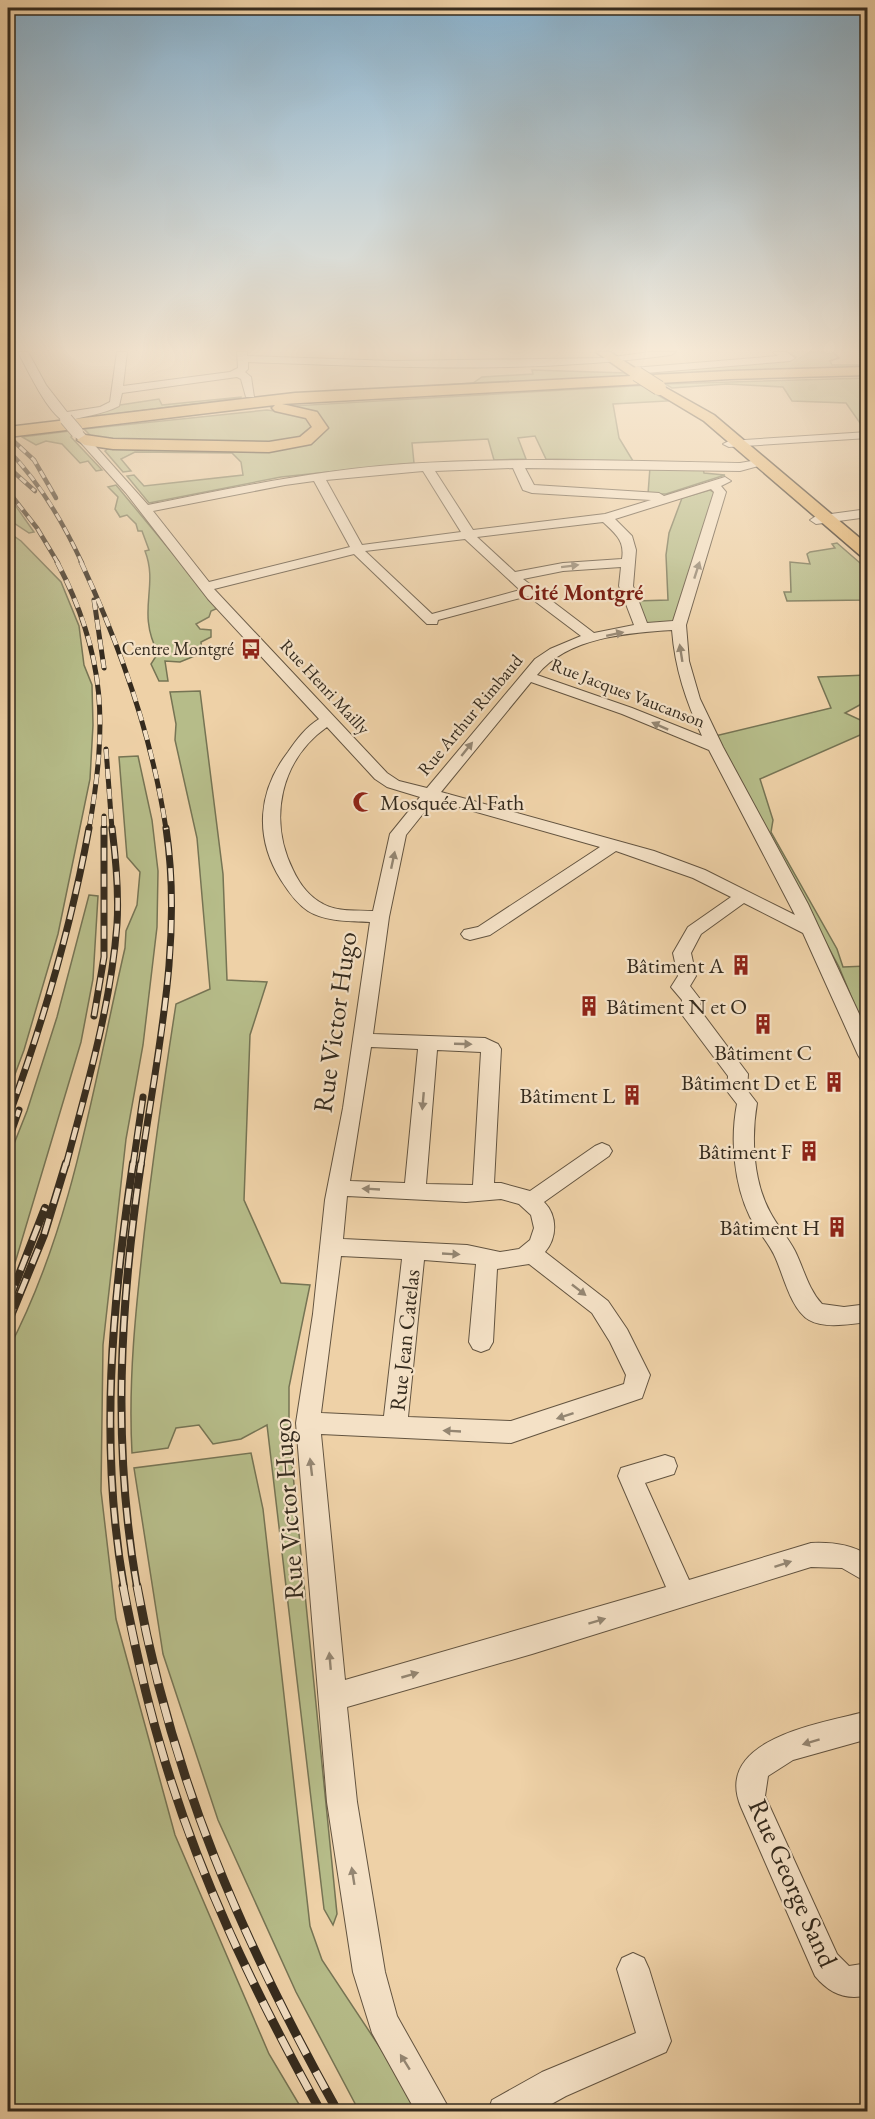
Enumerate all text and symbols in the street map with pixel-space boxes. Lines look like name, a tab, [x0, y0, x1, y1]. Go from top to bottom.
one-way arrow	[560, 561, 579, 571]
one-way arrow	[693, 561, 702, 579]
district label: Cité Montgré	[519, 578, 643, 607]
one-way arrow	[605, 628, 624, 638]
street label: Rue Henri Mailly	[275, 634, 375, 739]
place label: Centre Montgré	[122, 637, 234, 660]
bus stop icon: Centre Montgré	[239, 637, 263, 661]
one-way arrow	[677, 643, 686, 662]
street label: Rue Arthur Rimbaud	[412, 649, 528, 780]
street label: Rue Jacques Vaucanson	[548, 653, 709, 733]
one-way arrow	[652, 721, 669, 730]
one-way arrow	[460, 741, 473, 757]
place label: Mosquée Al Fath	[380, 788, 524, 817]
mosque icon: Mosquée Al Fath	[351, 790, 375, 814]
one-way arrow	[388, 851, 398, 869]
street label: Rue Victor Hugo	[305, 929, 365, 1115]
place label: Bâtiment A	[626, 951, 725, 980]
building icon: Bâtiment A	[729, 953, 753, 977]
place label: Bâtiment N et O	[606, 992, 747, 1021]
building icon: Bâtiment N et O	[577, 994, 601, 1018]
building icon: Bâtiment C	[751, 1012, 775, 1036]
place label: Bâtiment C	[714, 1038, 812, 1067]
one-way arrow	[454, 1040, 473, 1049]
place label: Bâtiment D et E	[681, 1068, 817, 1097]
building icon: Bâtiment D et E	[822, 1070, 846, 1094]
place label: Bâtiment L	[520, 1081, 615, 1110]
building icon: Bâtiment L	[620, 1083, 644, 1107]
one-way arrow	[418, 1092, 428, 1111]
place label: Bâtiment F	[698, 1137, 792, 1166]
building icon: Bâtiment F	[797, 1139, 821, 1163]
one-way arrow	[362, 1185, 381, 1194]
place label: Bâtiment H	[720, 1213, 820, 1242]
building icon: Bâtiment H	[825, 1215, 849, 1239]
one-way arrow	[442, 1249, 461, 1258]
street label: Rue Jean Catelas	[383, 1268, 426, 1412]
one-way arrow	[571, 1283, 586, 1295]
one-way arrow	[556, 1411, 574, 1421]
street label: Rue Victor Hugo	[264, 1417, 311, 1601]
one-way arrow	[443, 1426, 462, 1435]
one-way arrow	[306, 1457, 316, 1476]
one-way arrow	[774, 1559, 792, 1569]
one-way arrow	[588, 1616, 606, 1625]
one-way arrow	[325, 1651, 335, 1670]
one-way arrow	[401, 1670, 419, 1679]
one-way arrow	[802, 1738, 820, 1747]
street label: Rue George Sand	[741, 1793, 846, 1973]
one-way arrow	[349, 1866, 358, 1885]
one-way arrow	[399, 2054, 410, 2070]

